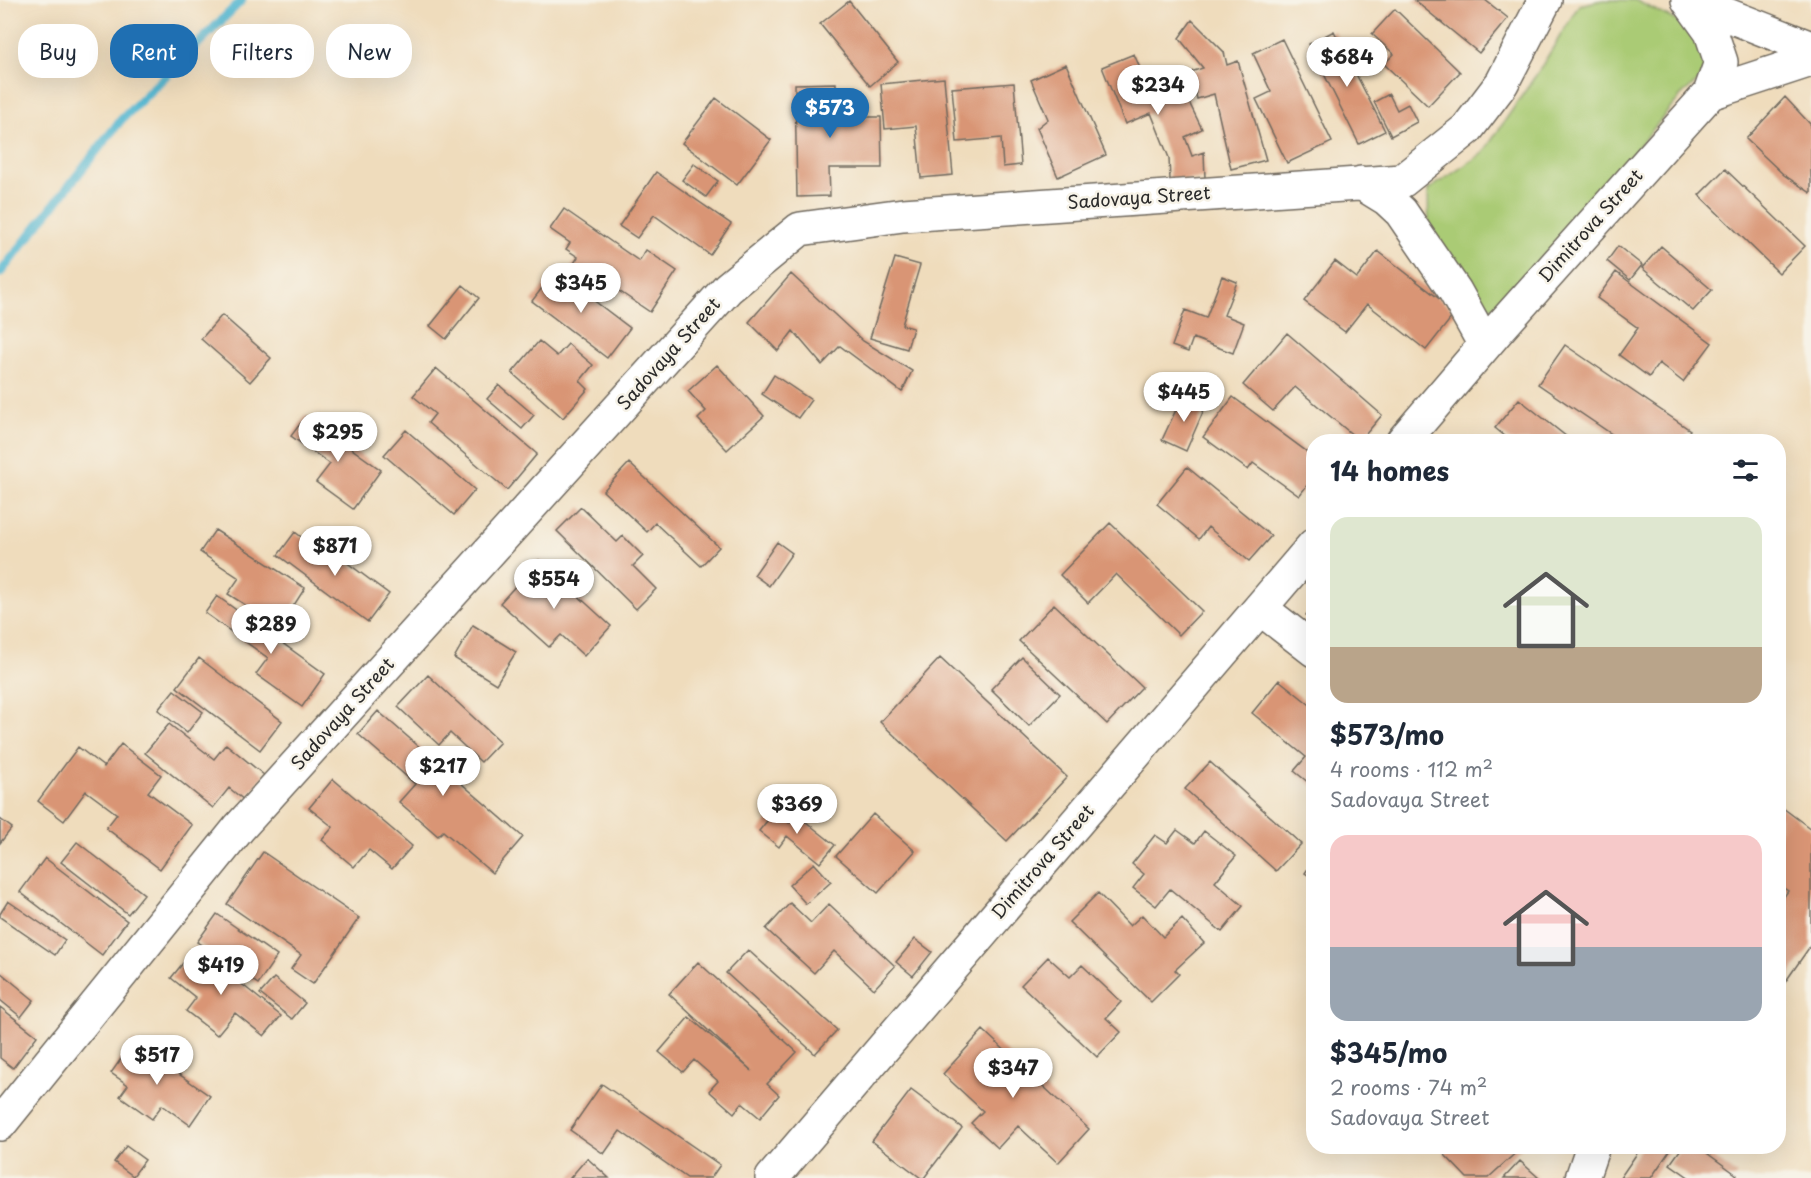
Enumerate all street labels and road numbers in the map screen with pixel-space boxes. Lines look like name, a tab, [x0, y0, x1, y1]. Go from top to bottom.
street label: Dimitrova Street	[1531, 162, 1648, 288]
street label: Sadovaya Street	[1066, 178, 1211, 215]
street label: Sadovaya Street	[610, 291, 726, 415]
street label: Sadovaya Street	[284, 651, 400, 775]
street label: Dimitrova Street	[984, 798, 1099, 924]

